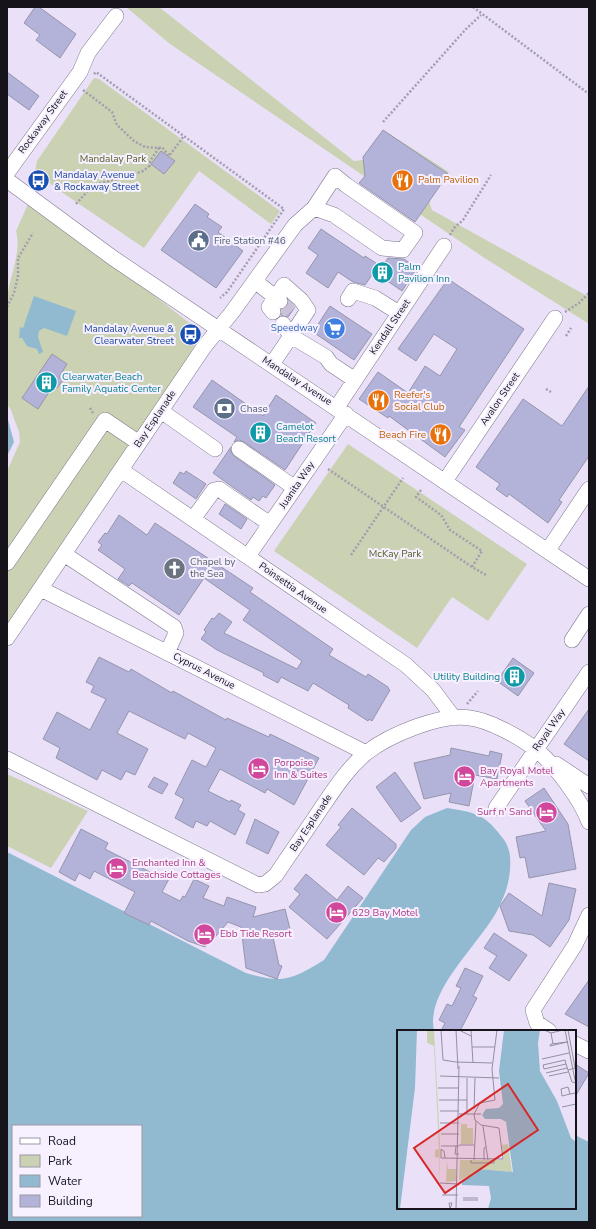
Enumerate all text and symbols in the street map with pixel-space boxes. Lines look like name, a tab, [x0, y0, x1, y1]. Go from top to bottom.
street label: Rockaway Street	[15, 87, 71, 157]
park label: Mandalay Park	[80, 152, 147, 166]
restaurant icon: Palm Pavilion	[390, 167, 416, 193]
bus stop icon: Mandalay Avenue & Rockaway Street	[26, 168, 52, 194]
place label: Mandalay Avenue & Rockaway Street	[54, 168, 140, 194]
place label: Palm Pavilion	[418, 173, 479, 187]
public building icon: Fire Station #46	[186, 228, 212, 254]
place label: Fire Station #46	[214, 234, 286, 248]
building icon: Palm Pavilion Inn	[370, 260, 396, 286]
place label: Palm Pavilion Inn	[398, 260, 450, 286]
street label: Kendall Street	[366, 296, 414, 357]
supermarket icon: Speedway	[321, 315, 347, 341]
place label: Speedway	[271, 321, 319, 335]
place label: Mandalay Avenue & Clearwater Street	[84, 322, 174, 348]
bus stop icon: Mandalay Avenue & Clearwater Street	[177, 322, 203, 348]
street label: Mandalay Avenue	[259, 353, 335, 409]
street label: Avalon Street	[477, 369, 523, 428]
building icon: Clearwater Beach Family Aquatic Center	[33, 370, 59, 396]
place label: Clearwater Beach Family Aquatic Center	[62, 370, 161, 396]
street label: Bay Esplanade	[131, 388, 179, 450]
restaurant icon: Reefer's Social Club	[365, 388, 391, 414]
place label: Reefer's Social Club	[394, 388, 445, 414]
bank icon: Chase	[212, 396, 238, 422]
place label: Chase	[240, 402, 268, 416]
building icon: Camelot Beach Resort	[248, 420, 274, 446]
place label: Camelot Beach Resort	[276, 420, 336, 446]
restaurant icon: Beach Fire	[428, 422, 454, 448]
place label: Beach Fire	[379, 428, 426, 442]
street label: Juanita Way	[275, 458, 318, 512]
park label: McKay Park	[369, 547, 422, 561]
church icon: Chapel by the Sea	[162, 555, 188, 581]
place label: Chapel by the Sea	[190, 555, 236, 581]
street label: Poinsettia Avenue	[256, 559, 330, 617]
street label: Cyprus Avenue	[170, 649, 238, 693]
building icon: Utility Building	[502, 664, 528, 690]
place label: Utility Building	[433, 670, 500, 684]
street label: Royal Way	[529, 705, 569, 754]
hotel icon: Porpoise Inn & Suites	[245, 756, 271, 782]
place label: Porpoise Inn & Suites	[274, 756, 328, 782]
hotel icon: Bay Royal Motel Apartments	[451, 764, 477, 790]
place label: Bay Royal Motel Apartments	[480, 764, 553, 790]
street label: Bay Esplanade	[287, 792, 335, 854]
hotel icon: Surf n' Sand	[534, 799, 560, 825]
place label: Surf n' Sand	[477, 805, 532, 819]
hotel icon: Enchanted Inn & Beachside Cottages	[104, 856, 130, 882]
place label: Enchanted Inn & Beachside Cottages	[132, 856, 221, 882]
hotel icon: 629 Bay Motel	[324, 900, 350, 926]
place label: 629 Bay Motel	[352, 906, 418, 920]
hotel icon: Ebb Tide Resort	[191, 921, 217, 947]
place label: Ebb Tide Resort	[220, 927, 292, 941]
inset map	[397, 1030, 576, 1209]
legend	[12, 1125, 142, 1217]
text: Road	[48, 1133, 76, 1149]
text: Park	[48, 1153, 73, 1169]
text: Water	[48, 1173, 82, 1189]
text: Building	[48, 1193, 93, 1209]

